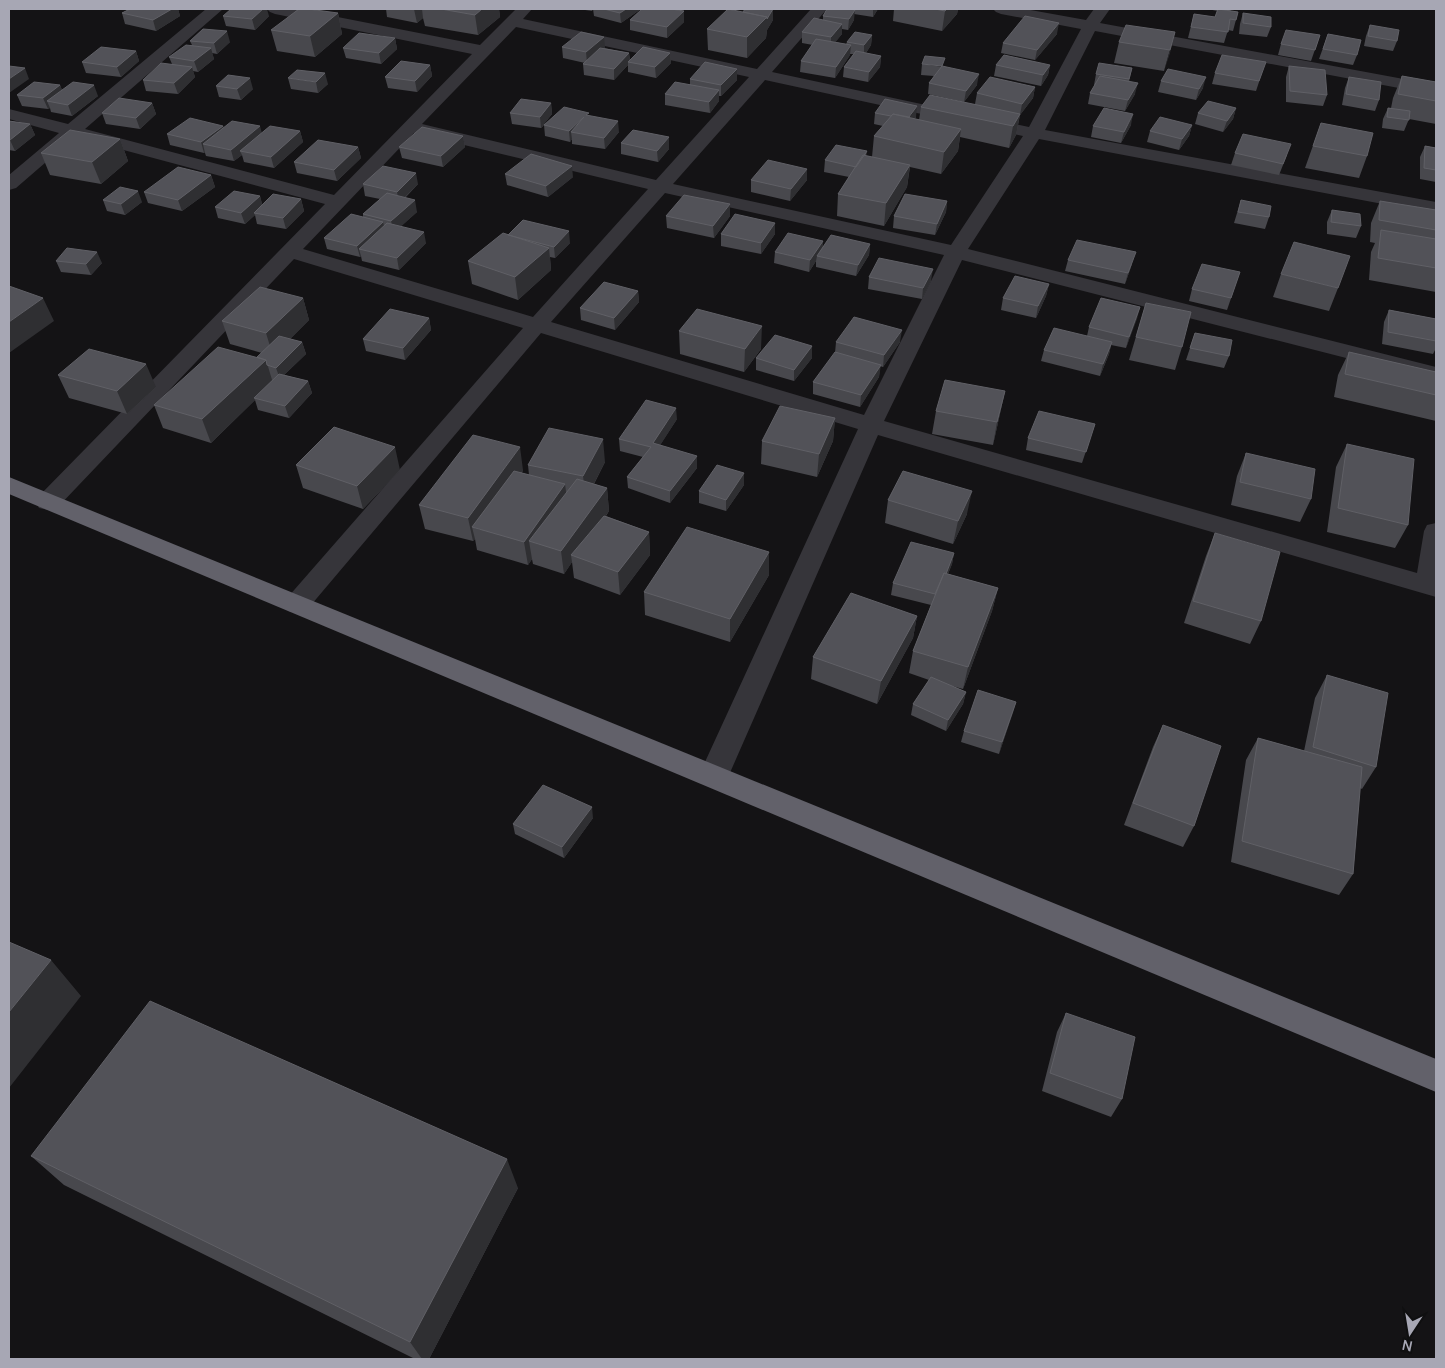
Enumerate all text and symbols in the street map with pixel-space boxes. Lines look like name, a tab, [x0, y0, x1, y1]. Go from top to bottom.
north arrow	[1385, 1308, 1435, 1358]
text: N	[1400, 1336, 1414, 1357]

